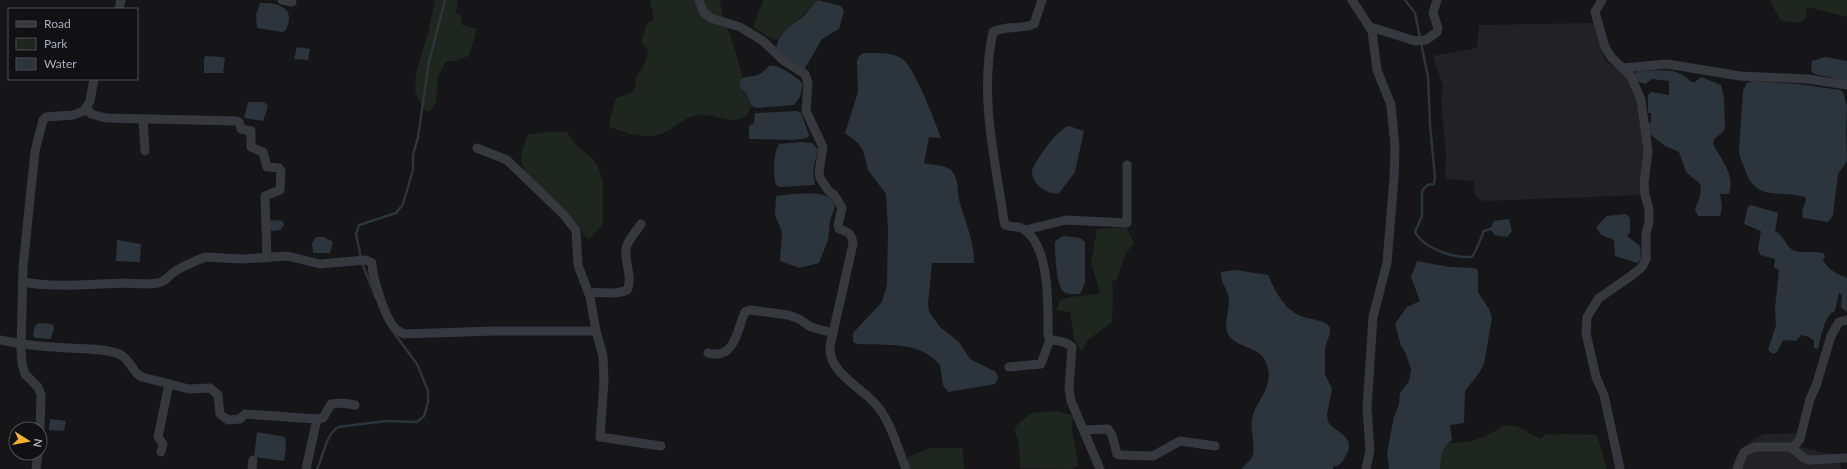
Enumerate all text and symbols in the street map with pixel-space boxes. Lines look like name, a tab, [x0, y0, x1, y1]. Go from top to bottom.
legend	[8, 8, 138, 80]
text: Road	[44, 16, 71, 31]
text: Park	[44, 36, 68, 51]
text: Water	[44, 56, 77, 71]
north arrow	[8, 421, 48, 461]
text: N	[31, 438, 45, 448]

